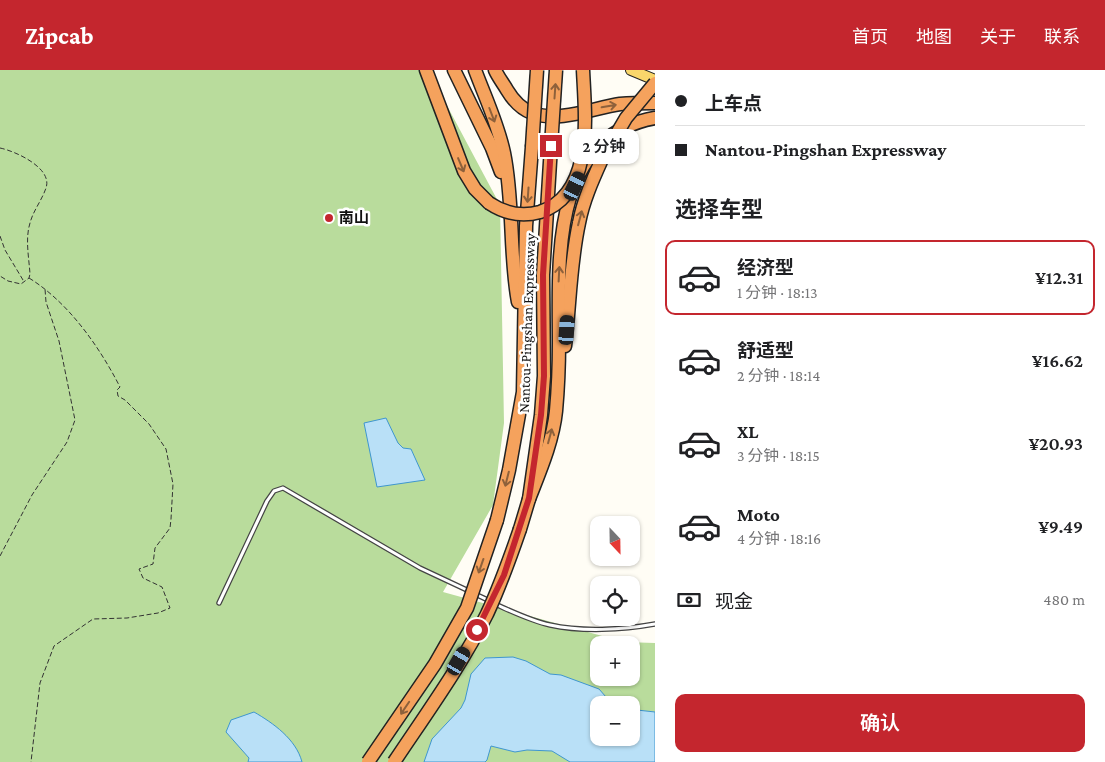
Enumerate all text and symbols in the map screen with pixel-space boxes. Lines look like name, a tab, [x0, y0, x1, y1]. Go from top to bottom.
text: Zipcab	[25, 22, 94, 49]
text: 首页	[852, 27, 888, 47]
text: 地图	[916, 27, 952, 47]
text: 关于	[980, 27, 1016, 47]
text: 联系	[1044, 27, 1080, 47]
one-way arrow	[550, 83, 559, 99]
text: 上车点	[705, 93, 762, 114]
one-way arrow	[601, 101, 617, 111]
one-way arrow	[489, 108, 498, 123]
callout: 2 分钟	[568, 128, 638, 164]
route end	[540, 135, 562, 157]
text: 2 分钟	[583, 138, 626, 155]
text: Nantou-Pingshan Expressway	[705, 139, 947, 160]
one-way arrow	[457, 157, 466, 172]
car	[561, 169, 588, 203]
one-way arrow	[524, 187, 533, 203]
text: 选择车型	[675, 197, 763, 222]
place label: 南山	[339, 210, 369, 226]
one-way arrow	[576, 210, 586, 226]
marker: 南山	[323, 212, 335, 224]
street label: Nantou-Pingshan Expressway	[516, 233, 539, 413]
icon: car	[677, 255, 722, 300]
text: 经济型	[737, 257, 794, 278]
one-way arrow	[554, 266, 563, 282]
text: ¥12.31	[1035, 267, 1083, 288]
text: 1 分钟 · 18:13	[737, 284, 818, 301]
car	[558, 315, 575, 345]
icon: car	[677, 338, 722, 383]
text: 舒适型	[737, 340, 794, 361]
text: ¥16.62	[1032, 350, 1083, 371]
text: 2 分钟 · 18:14	[737, 367, 821, 384]
icon: car	[677, 421, 722, 466]
text: XL	[737, 421, 759, 442]
one-way arrow	[546, 428, 556, 444]
text: ¥20.93	[1029, 433, 1083, 454]
text: 3 分钟 · 18:15	[737, 447, 820, 464]
one-way arrow	[502, 470, 511, 486]
icon: car	[677, 504, 722, 549]
text: Moto	[737, 504, 780, 525]
north arrow	[590, 516, 640, 566]
map controls	[590, 516, 640, 746]
text: ¥9.49	[1039, 516, 1083, 537]
text: 4 分钟 · 18:16	[737, 530, 821, 547]
one-way arrow	[476, 557, 486, 573]
button: locate	[590, 576, 640, 626]
icon: cash	[675, 586, 703, 614]
text: 现金	[715, 591, 753, 612]
text: 480 m	[1043, 591, 1085, 608]
route start	[466, 619, 488, 641]
button: +	[590, 636, 640, 686]
car	[445, 644, 472, 678]
button: 确认	[675, 694, 1085, 752]
button: −	[590, 696, 640, 746]
one-way arrow	[400, 701, 410, 715]

